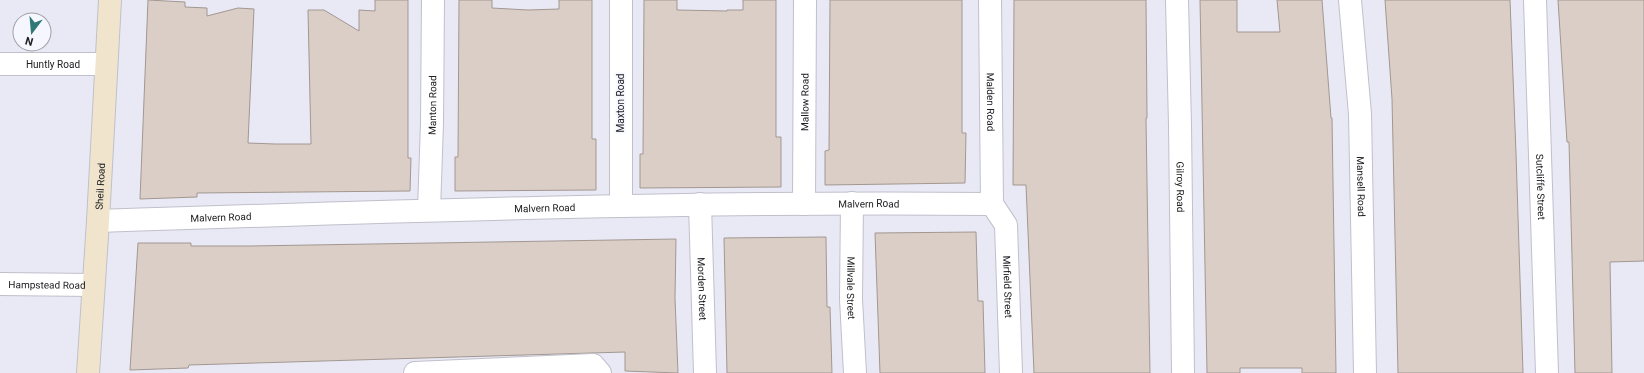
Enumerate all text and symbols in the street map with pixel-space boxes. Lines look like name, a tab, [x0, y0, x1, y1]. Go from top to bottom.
north arrow	[12, 12, 52, 52]
text: N	[24, 34, 35, 48]
street label: Huntly Road	[26, 59, 80, 70]
street label: Mallow Road	[799, 73, 811, 131]
street label: Malden Road	[985, 73, 996, 131]
street label: Maxton Road	[615, 74, 626, 132]
street label: Manton Road	[427, 75, 438, 135]
street label: Sutcliffe Street	[1534, 154, 1547, 220]
street label: Mansell Road	[1355, 156, 1367, 217]
street label: Gilroy Road	[1174, 161, 1186, 212]
street label: Sheil Road	[94, 163, 107, 210]
street label: Malvern Road	[838, 198, 899, 210]
street label: Malvern Road	[514, 202, 575, 214]
street label: Malvern Road	[190, 211, 252, 224]
street label: Mirfield Street	[1001, 255, 1014, 318]
street label: Millvale Street	[845, 256, 857, 320]
street label: Morden Street	[696, 257, 708, 321]
street label: Hampstead Road	[8, 279, 86, 291]

